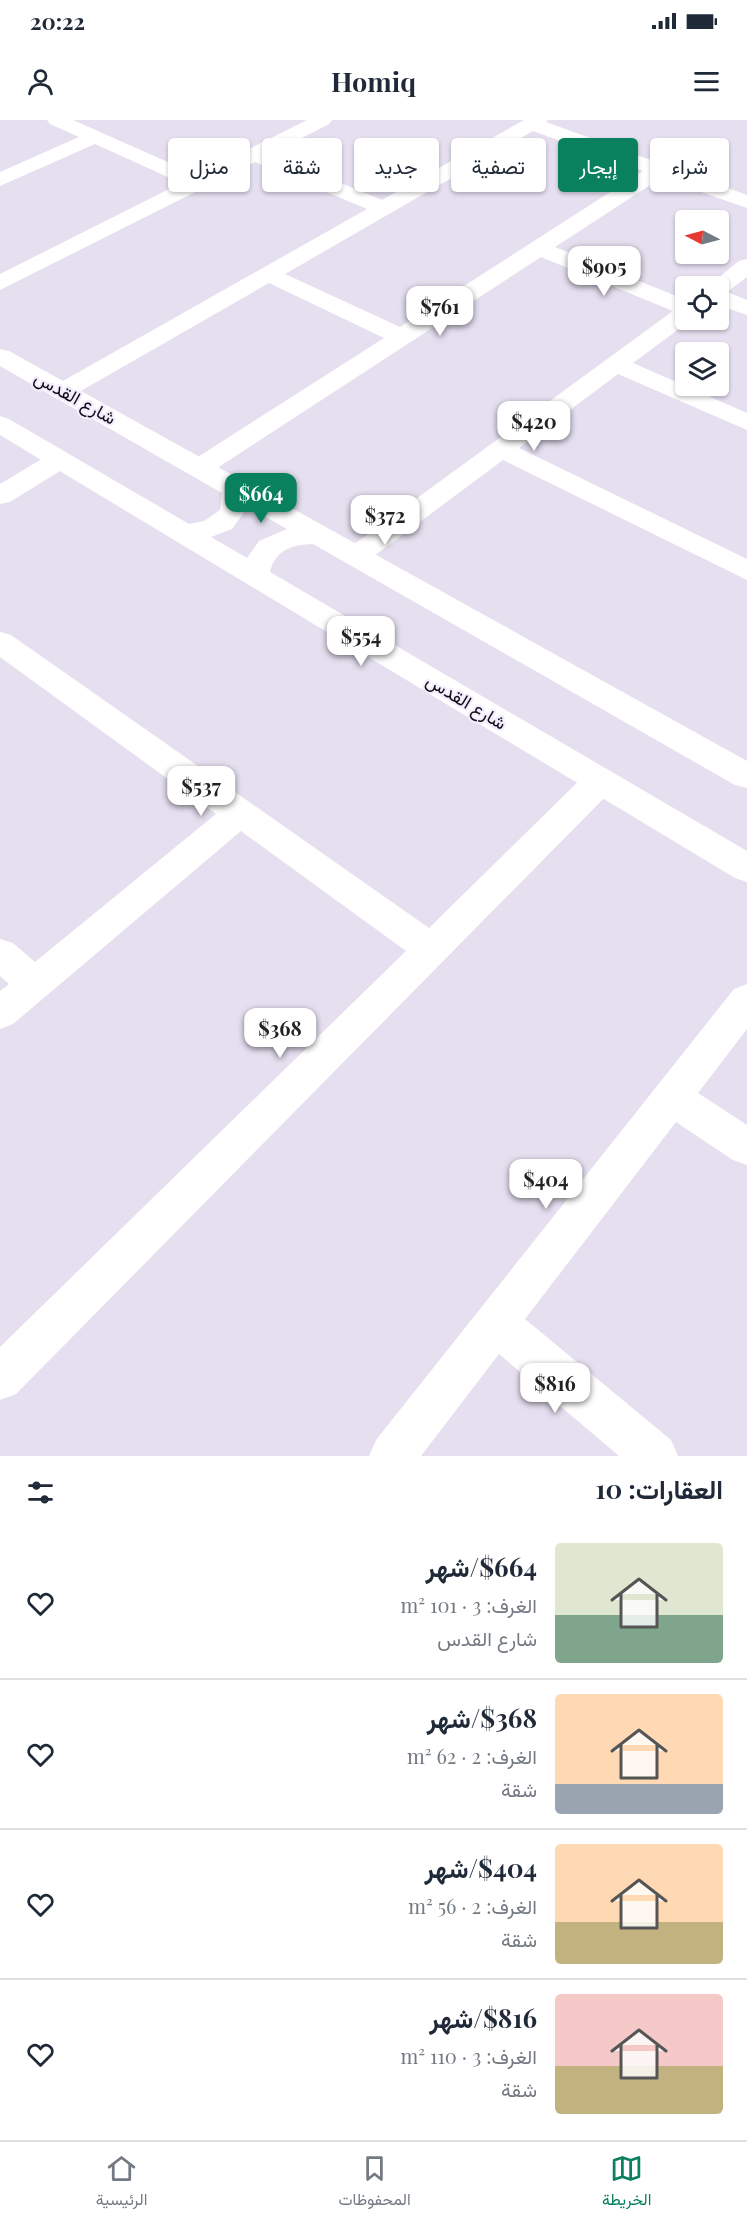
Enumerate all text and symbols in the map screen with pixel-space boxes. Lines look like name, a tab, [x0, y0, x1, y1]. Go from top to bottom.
text: 20:22	[30, 6, 85, 36]
text: Homiq	[331, 63, 416, 99]
icon: person	[24, 65, 57, 98]
icon: menu	[690, 65, 723, 98]
chip: منزل	[168, 138, 250, 192]
chip: شقة	[262, 138, 342, 192]
chip: جديد	[354, 138, 439, 192]
chip: تصفية	[451, 138, 546, 192]
chip: إيجار	[558, 138, 638, 192]
chip: شراء	[650, 138, 729, 192]
north arrow	[675, 210, 729, 264]
map controls	[675, 210, 729, 396]
pin: $905	[568, 246, 640, 297]
text: $905	[582, 252, 626, 279]
button: locate	[675, 276, 729, 330]
pin: $761	[404, 286, 476, 337]
text: $761	[420, 292, 460, 319]
button: layers	[675, 342, 729, 396]
street label: شارع القدس	[30, 365, 121, 430]
pin: $420	[498, 401, 570, 452]
text: $420	[511, 407, 557, 434]
pin: $664	[225, 473, 297, 524]
text: $664	[239, 479, 283, 506]
pin: $372	[349, 495, 421, 546]
text: $372	[365, 501, 405, 528]
pin: $554	[325, 616, 397, 667]
text: $554	[341, 622, 381, 649]
street label: شارع القدس	[421, 668, 511, 735]
pin: $537	[165, 766, 237, 817]
text: $537	[181, 772, 221, 799]
pin: $368	[244, 1008, 316, 1059]
text: $368	[258, 1014, 302, 1041]
pin: $404	[510, 1159, 582, 1210]
text: $404	[523, 1165, 569, 1192]
pin: $816	[519, 1363, 591, 1414]
text: $816	[534, 1369, 576, 1396]
text: العقارات: 10	[596, 1471, 723, 1506]
icon: filters	[24, 1476, 57, 1509]
text: $664/شهر	[426, 1549, 537, 1584]
icon: home	[603, 1567, 675, 1639]
icon: heart	[24, 1587, 57, 1620]
text: الغرف: 3 · 101 m²	[401, 1591, 537, 1618]
text: شارع القدس	[437, 1624, 537, 1651]
text: $368/شهر	[427, 1700, 537, 1735]
icon: home	[603, 1718, 675, 1790]
icon: heart	[24, 1738, 57, 1771]
text: الغرف: 2 · 62 m²	[407, 1742, 537, 1769]
text: شقة	[501, 1775, 537, 1802]
text: $404/شهر	[424, 1850, 537, 1885]
icon: home	[603, 1868, 675, 1940]
icon: heart	[24, 1888, 57, 1921]
text: الغرف: 2 · 56 m²	[408, 1892, 537, 1919]
text: شقة	[501, 1925, 537, 1952]
text: $816/شهر	[429, 2000, 537, 2035]
icon: home	[603, 2018, 675, 2090]
icon: heart	[24, 2038, 57, 2071]
text: الغرف: 3 · 110 m²	[401, 2042, 537, 2069]
text: شقة	[501, 2075, 537, 2102]
tab: الرئيسية	[96, 2152, 147, 2214]
tab: المحفوظات	[339, 2152, 411, 2214]
tab: الخريطة	[602, 2152, 651, 2214]

